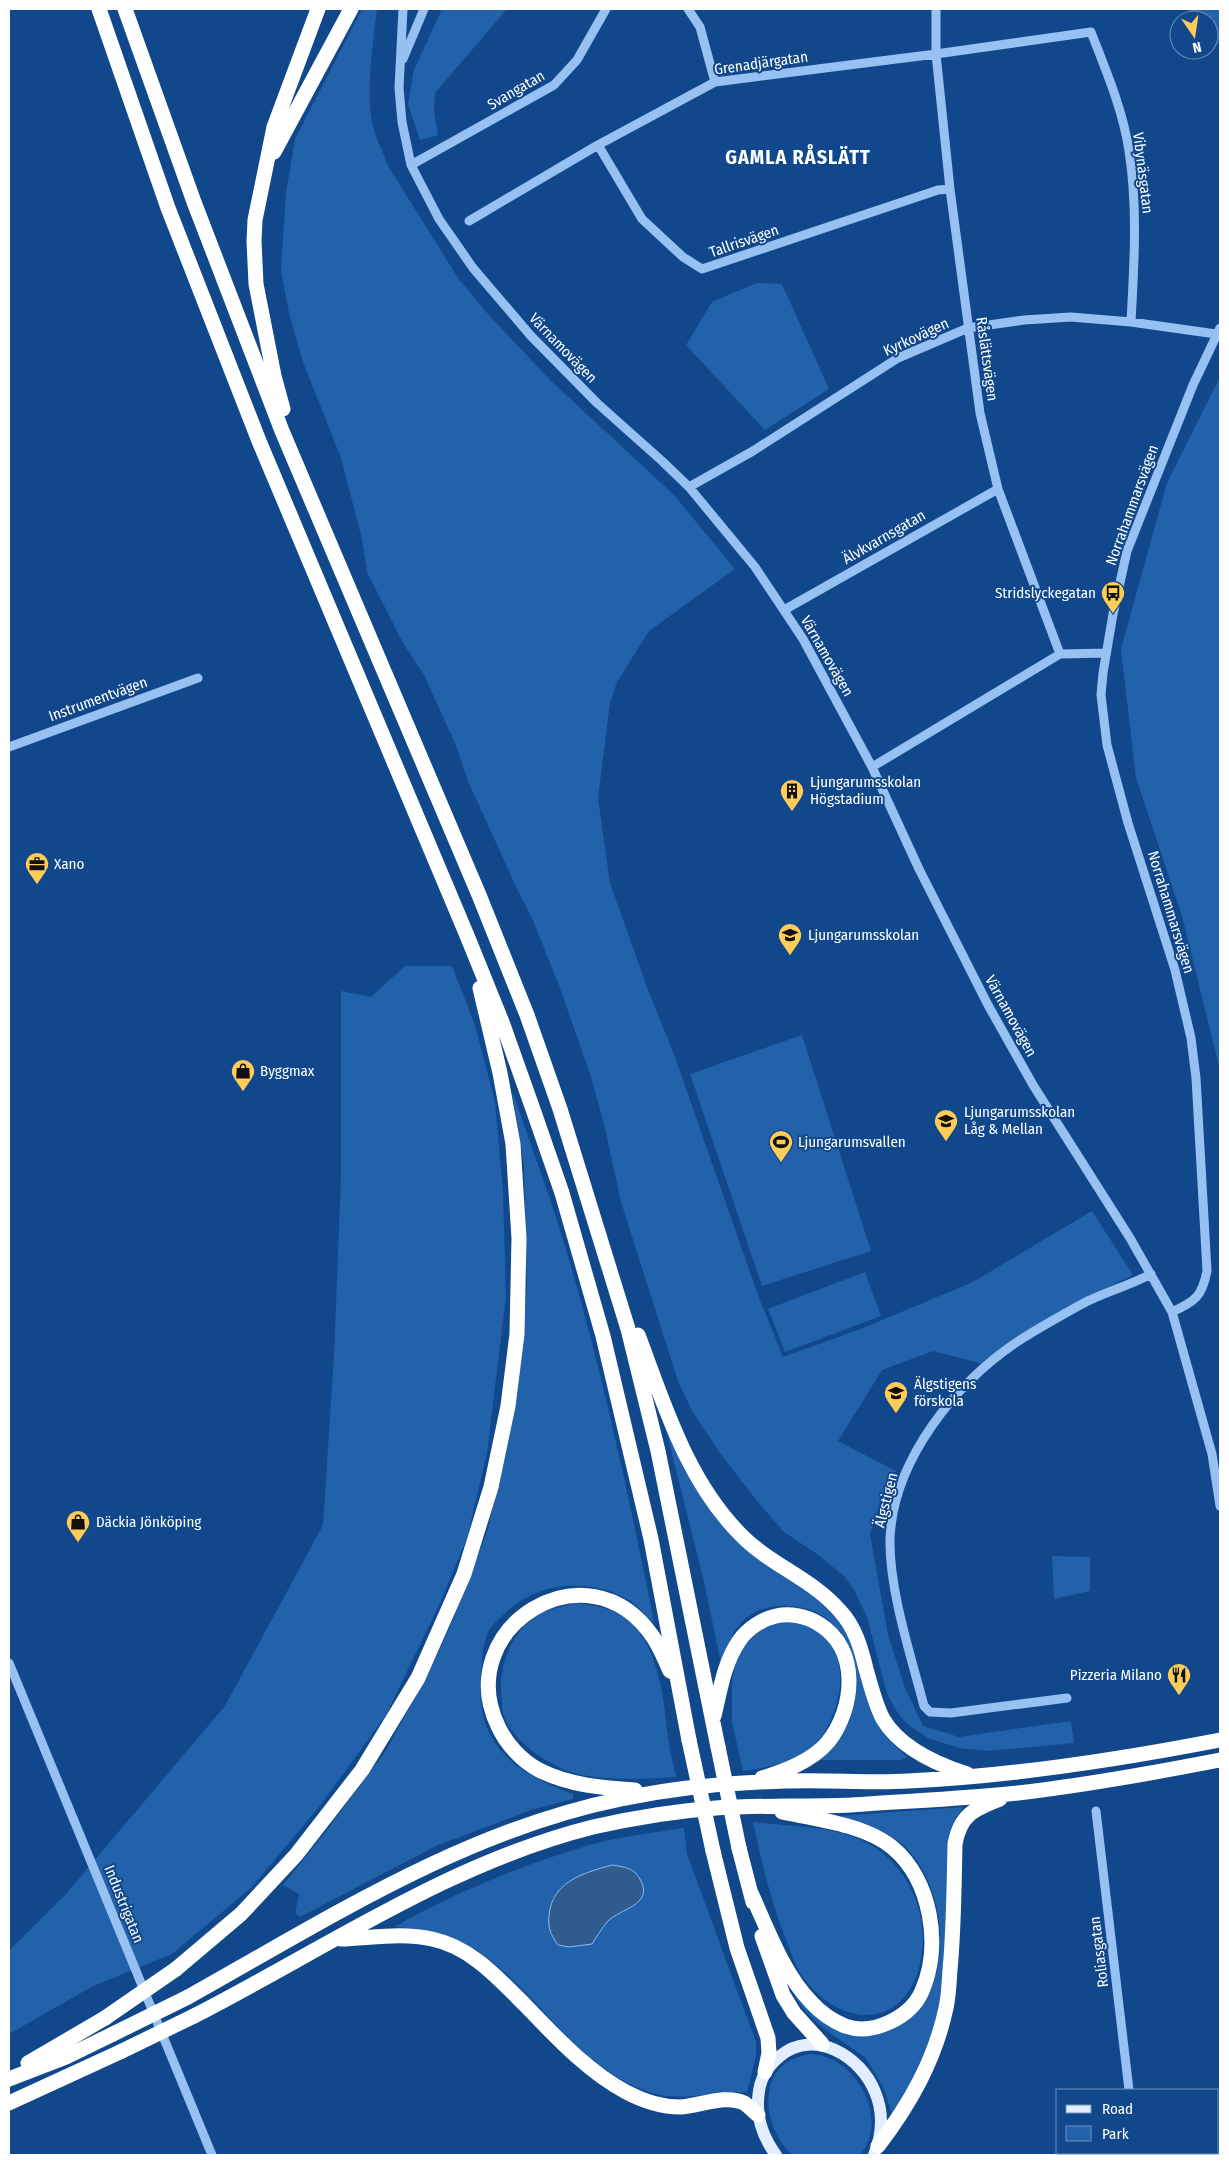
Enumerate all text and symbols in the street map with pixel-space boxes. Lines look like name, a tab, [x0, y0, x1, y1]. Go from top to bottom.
north arrow	[1169, 10, 1219, 60]
text: N	[1191, 38, 1203, 56]
street label: Grenadjärgatan	[713, 48, 809, 78]
street label: Svangatan	[484, 66, 548, 114]
street label: Vibynäsgatan	[1129, 131, 1157, 215]
district label: GAMLA RÅSLÄTT	[725, 144, 871, 169]
street label: Tallrisvägen	[707, 221, 781, 261]
street label: Värnamovägen	[525, 309, 601, 387]
street label: Kyrkovägen	[880, 314, 952, 360]
street label: Råslättsvägen	[972, 316, 1002, 402]
street label: Norrahammarsvägen	[1102, 442, 1162, 568]
street label: Älvkvarnsgatan	[839, 506, 929, 568]
bus stop icon: Stridslyckegatan	[1100, 580, 1126, 614]
place label: Stridslyckegatan	[995, 584, 1096, 602]
street label: Värnamovägen	[797, 613, 857, 699]
street label: Instrumentvägen	[46, 673, 150, 725]
place label: Ljungarumsskolan Högstadium	[810, 773, 921, 808]
building icon: Ljungarumsskolan Högstadium	[779, 778, 805, 812]
street label: Norrahammarsvägen	[1144, 849, 1198, 975]
office icon: Xano	[24, 851, 50, 885]
place label: Xano	[54, 855, 84, 873]
school or university icon: Ljungarumsskolan	[777, 922, 803, 956]
place label: Ljungarumsskolan	[808, 926, 919, 944]
street label: Värnamovägen	[981, 972, 1041, 1060]
shop icon: Byggmax	[230, 1058, 256, 1092]
place label: Byggmax	[260, 1062, 315, 1080]
place label: Ljungarumsskolan Låg & Mellan	[964, 1103, 1075, 1138]
school or university icon: Ljungarumsskolan Låg & Mellan	[933, 1108, 959, 1142]
sports icon: Ljungarumsvallen	[768, 1129, 794, 1163]
place label: Ljungarumsvallen	[798, 1133, 906, 1151]
place label: Älgstigens förskola	[914, 1375, 976, 1410]
school or university icon: Älgstigens förskola	[883, 1380, 909, 1414]
street label: Älgstigen	[870, 1471, 902, 1529]
shop icon: Däckia Jönköping	[65, 1509, 91, 1543]
place label: Däckia Jönköping	[96, 1513, 201, 1531]
restaurant icon: Pizzeria Milano	[1166, 1662, 1192, 1696]
place label: Pizzeria Milano	[1070, 1666, 1162, 1684]
street label: Industrigatan	[100, 1863, 148, 1945]
street label: Roliasgatan	[1086, 1915, 1112, 1989]
legend	[1056, 2089, 1219, 2154]
text: Road	[1102, 2100, 1133, 2118]
text: Park	[1102, 2125, 1129, 2143]

